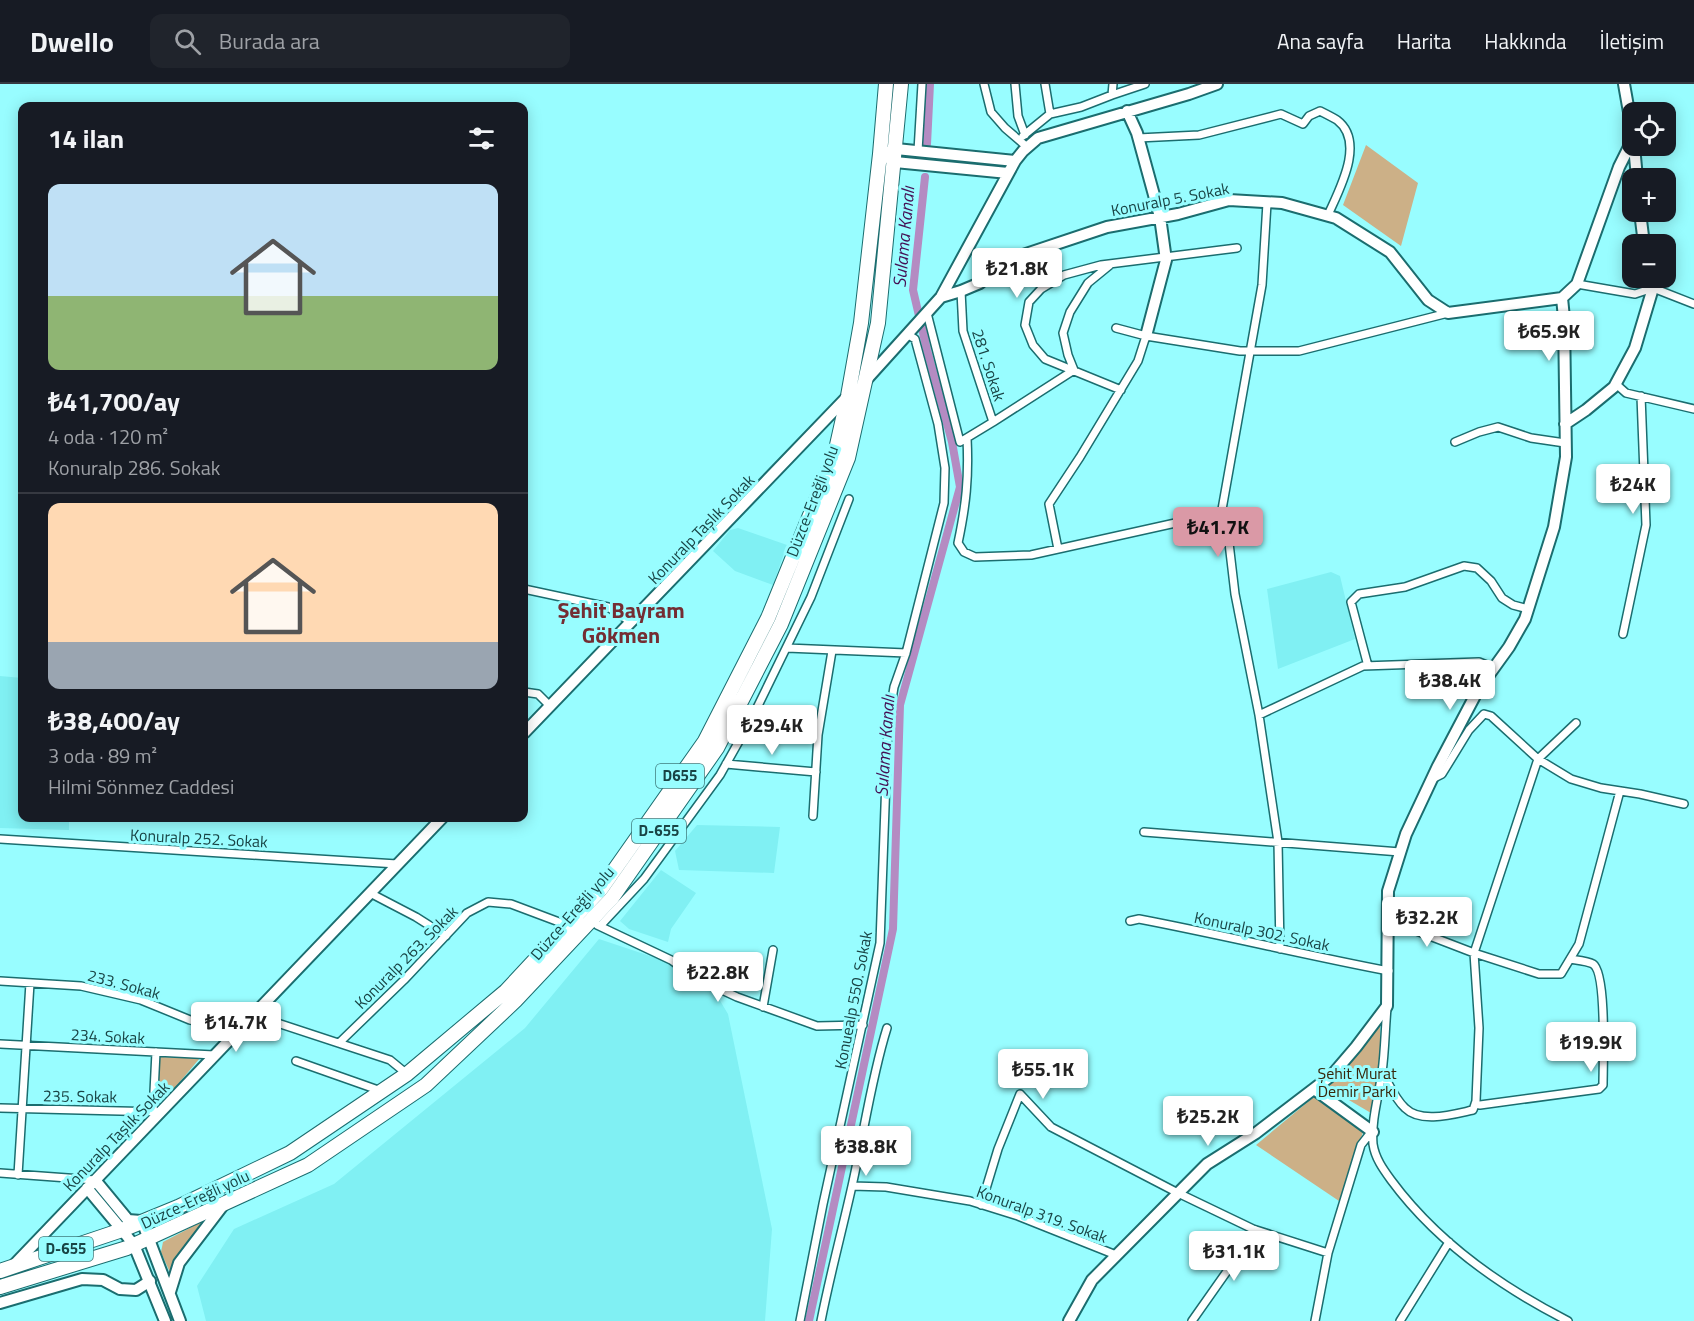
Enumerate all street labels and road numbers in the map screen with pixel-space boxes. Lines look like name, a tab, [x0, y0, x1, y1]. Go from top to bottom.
street label: Konuralp 5. Sokak	[1109, 176, 1231, 222]
street label: 281. Sokak	[966, 326, 1012, 404]
street label: Düzce-Ereğli yolu	[780, 442, 844, 560]
street label: Konuralp Taşlık Sokak	[642, 468, 760, 589]
road number: D655	[656, 764, 704, 788]
road number: D-655	[632, 819, 686, 843]
street label: Konuralp 252. Sokak	[130, 822, 269, 854]
street label: Düzce-Ereğli yolu	[524, 861, 620, 965]
street label: Konuralp 263. Sokak	[349, 900, 463, 1014]
street label: Konuralp 302. Sokak	[1192, 905, 1332, 957]
street label: Konuealp 550. Sokak	[828, 928, 878, 1071]
street label: 233. Sokak	[85, 963, 163, 1005]
street label: 234. Sokak	[70, 1022, 146, 1050]
street label: Konuralp Taşlık Sokak	[57, 1075, 175, 1196]
street label: 235. Sokak	[43, 1083, 118, 1109]
street label: Düzce-Ereğli yolu	[137, 1163, 253, 1235]
street label: Konuralp 319. Sokak	[973, 1179, 1111, 1249]
road number: D-655	[39, 1237, 93, 1261]

